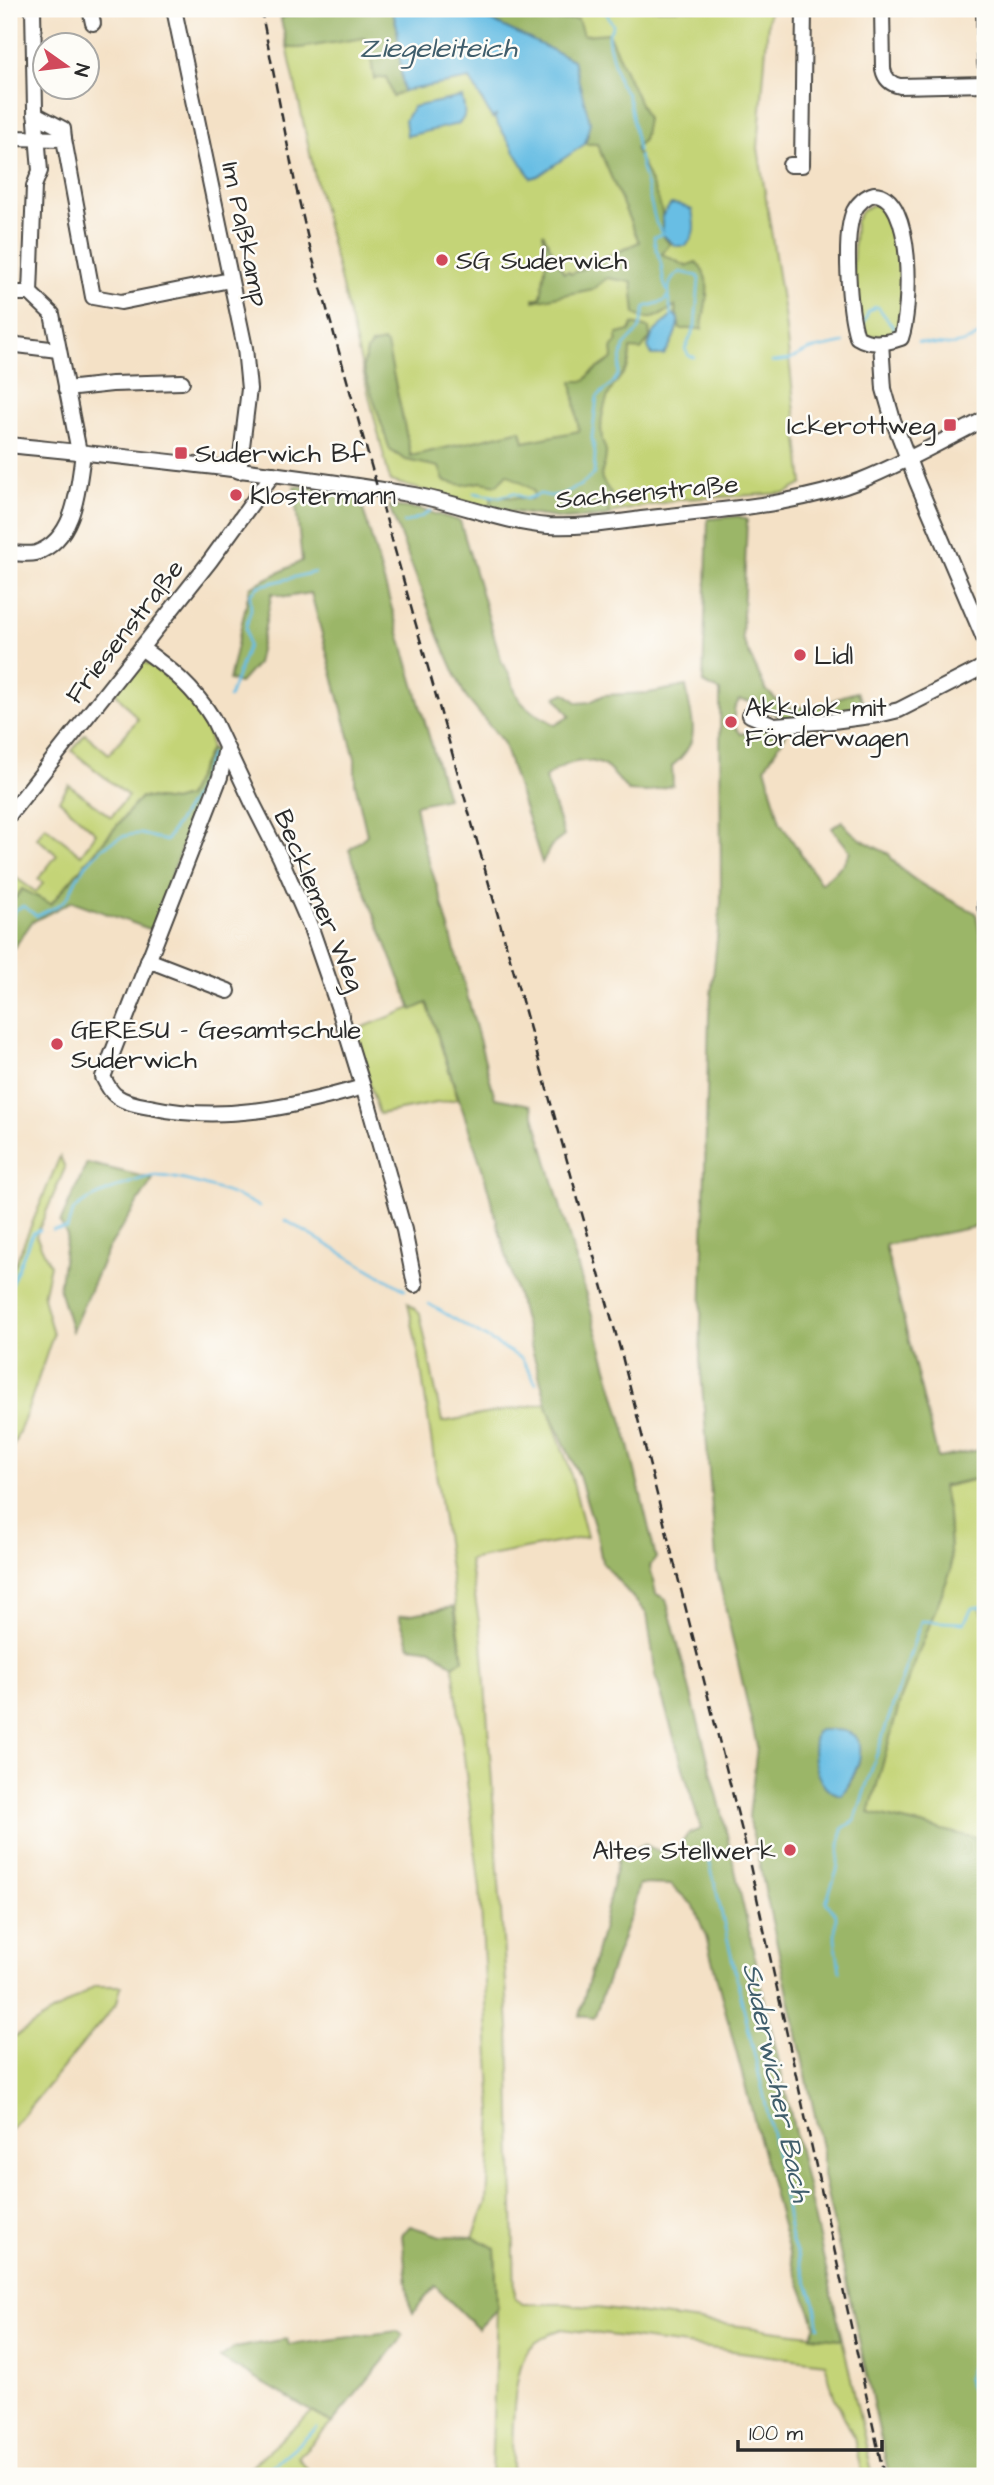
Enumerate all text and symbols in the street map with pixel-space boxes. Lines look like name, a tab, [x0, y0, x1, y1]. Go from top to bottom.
water label: Ziegeleiteich	[359, 29, 518, 69]
north arrow	[32, 32, 102, 102]
text: N	[66, 61, 96, 79]
street label: Im Paßkamp	[212, 159, 278, 310]
place label: SG Suderwich	[456, 243, 627, 279]
marker: SG Suderwich	[434, 252, 450, 268]
place label: Ickerottweg	[787, 408, 936, 446]
marker: Ickerottweg	[942, 417, 958, 433]
place label: Suderwich Bf	[195, 436, 366, 472]
marker: Suderwich Bf	[173, 445, 189, 461]
street label: Sachsenstraße	[554, 466, 740, 518]
place label: Klostermann	[250, 478, 396, 514]
marker: Klostermann	[228, 487, 244, 503]
street label: Friesenstraße	[57, 552, 193, 711]
place label: Lidl	[814, 638, 853, 674]
marker: Lidl	[792, 647, 808, 663]
place label: Akkulok mit Förderwagen	[745, 690, 908, 758]
marker: Akkulok mit Förderwagen	[723, 714, 739, 730]
street label: Becklemer Weg	[263, 804, 374, 998]
place label: GERESU - Gesamtschule Suderwich	[71, 1012, 361, 1078]
marker: GERESU - Gesamtschule Suderwich	[49, 1036, 65, 1052]
place label: Altes Stellwerk	[592, 1833, 776, 1869]
marker: Altes Stellwerk	[782, 1842, 798, 1858]
water label: Suderwicher Bach	[732, 1959, 821, 2206]
scale bar	[738, 2408, 882, 2452]
text: 100 m	[749, 2419, 804, 2448]

